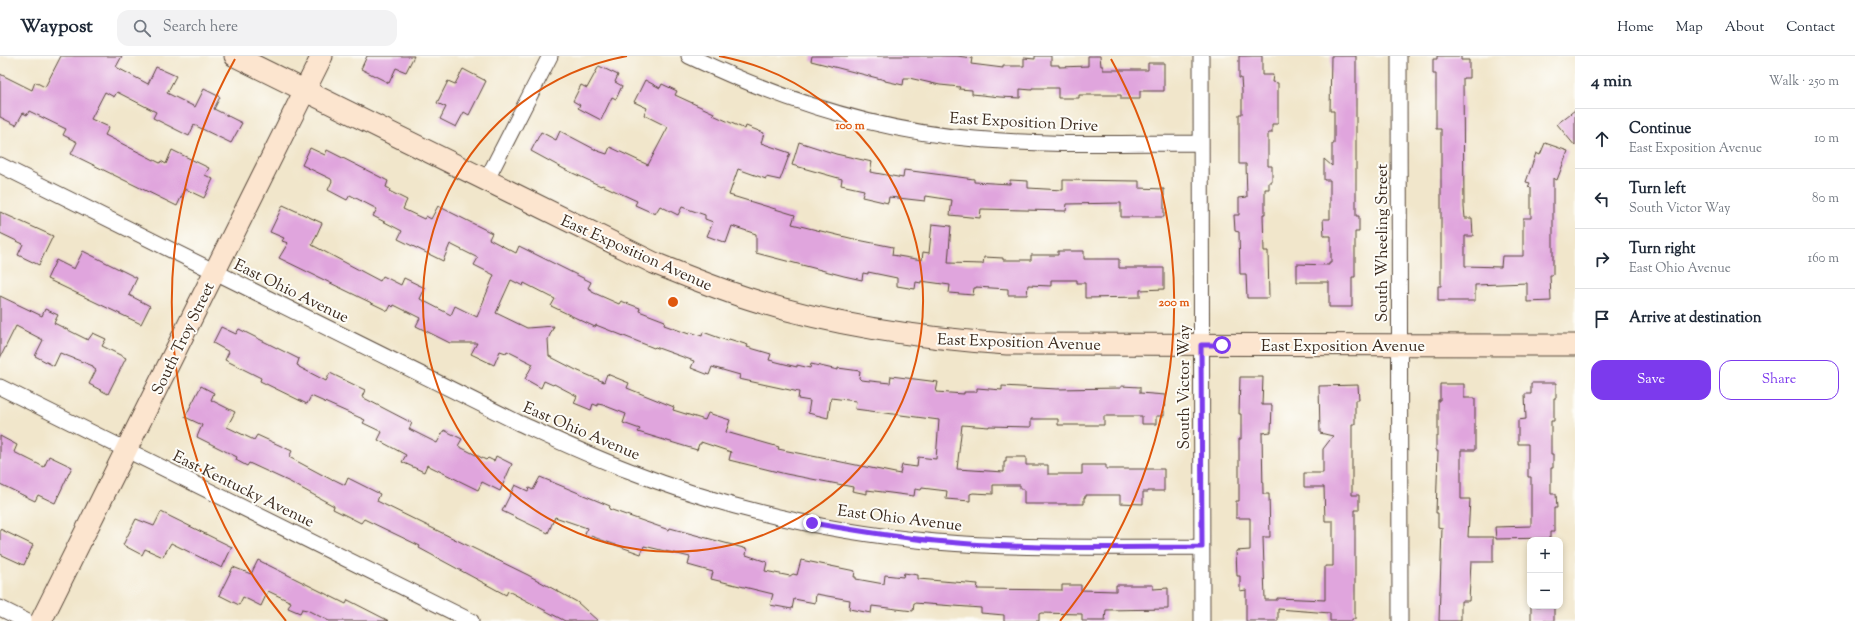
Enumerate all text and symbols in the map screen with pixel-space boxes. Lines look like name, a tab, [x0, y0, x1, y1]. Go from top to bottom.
search box	[117, 10, 397, 46]
text: Waypost	[20, 14, 93, 41]
icon: search	[131, 17, 153, 39]
text: Search here	[163, 17, 238, 38]
text: Home	[1617, 18, 1654, 38]
text: Map	[1676, 18, 1703, 38]
text: About	[1725, 18, 1764, 38]
text: Contact	[1786, 18, 1835, 38]
text: 4 min	[1591, 70, 1632, 94]
text: Walk · 250 m	[1769, 73, 1839, 91]
street label: East Exposition Drive	[949, 108, 1099, 139]
text: 100 m	[834, 117, 865, 135]
text: Continue	[1629, 119, 1691, 140]
icon: ahead	[1591, 128, 1613, 150]
text: 10 m	[1814, 130, 1839, 148]
text: East Exposition Avenue	[1629, 140, 1762, 158]
street label: South Wheeling Street	[1372, 163, 1395, 322]
text: Turn left	[1629, 179, 1686, 200]
icon: left	[1591, 188, 1613, 210]
text: 80 m	[1812, 190, 1839, 208]
text: South Victor Way	[1629, 200, 1731, 218]
street label: East Exposition Avenue	[556, 210, 716, 298]
text: Turn right	[1629, 239, 1695, 260]
icon: right	[1591, 248, 1613, 270]
text: 160 m	[1808, 250, 1839, 268]
street label: East Ohio Avenue	[230, 254, 352, 330]
text: East Ohio Avenue	[1629, 260, 1731, 278]
street label: South Troy Street	[147, 278, 222, 399]
text: 200 m	[1159, 294, 1189, 312]
centre of rings	[666, 295, 680, 309]
icon: arrive	[1591, 308, 1613, 330]
text: Arrive at destination	[1629, 308, 1762, 329]
street label: South Victor Way	[1174, 325, 1197, 449]
street label: East Exposition Avenue	[937, 329, 1101, 358]
route start	[1213, 336, 1231, 354]
street label: East Exposition Avenue	[1261, 336, 1425, 359]
button: Save	[1591, 360, 1711, 400]
button: Share	[1719, 360, 1839, 400]
street label: East Ohio Avenue	[519, 397, 643, 467]
street label: East Kentucky Avenue	[168, 446, 318, 535]
street label: East Ohio Avenue	[836, 500, 963, 539]
route end	[803, 514, 821, 532]
map controls	[1527, 537, 1563, 609]
button: +	[1527, 537, 1563, 573]
button: −	[1527, 573, 1563, 609]

